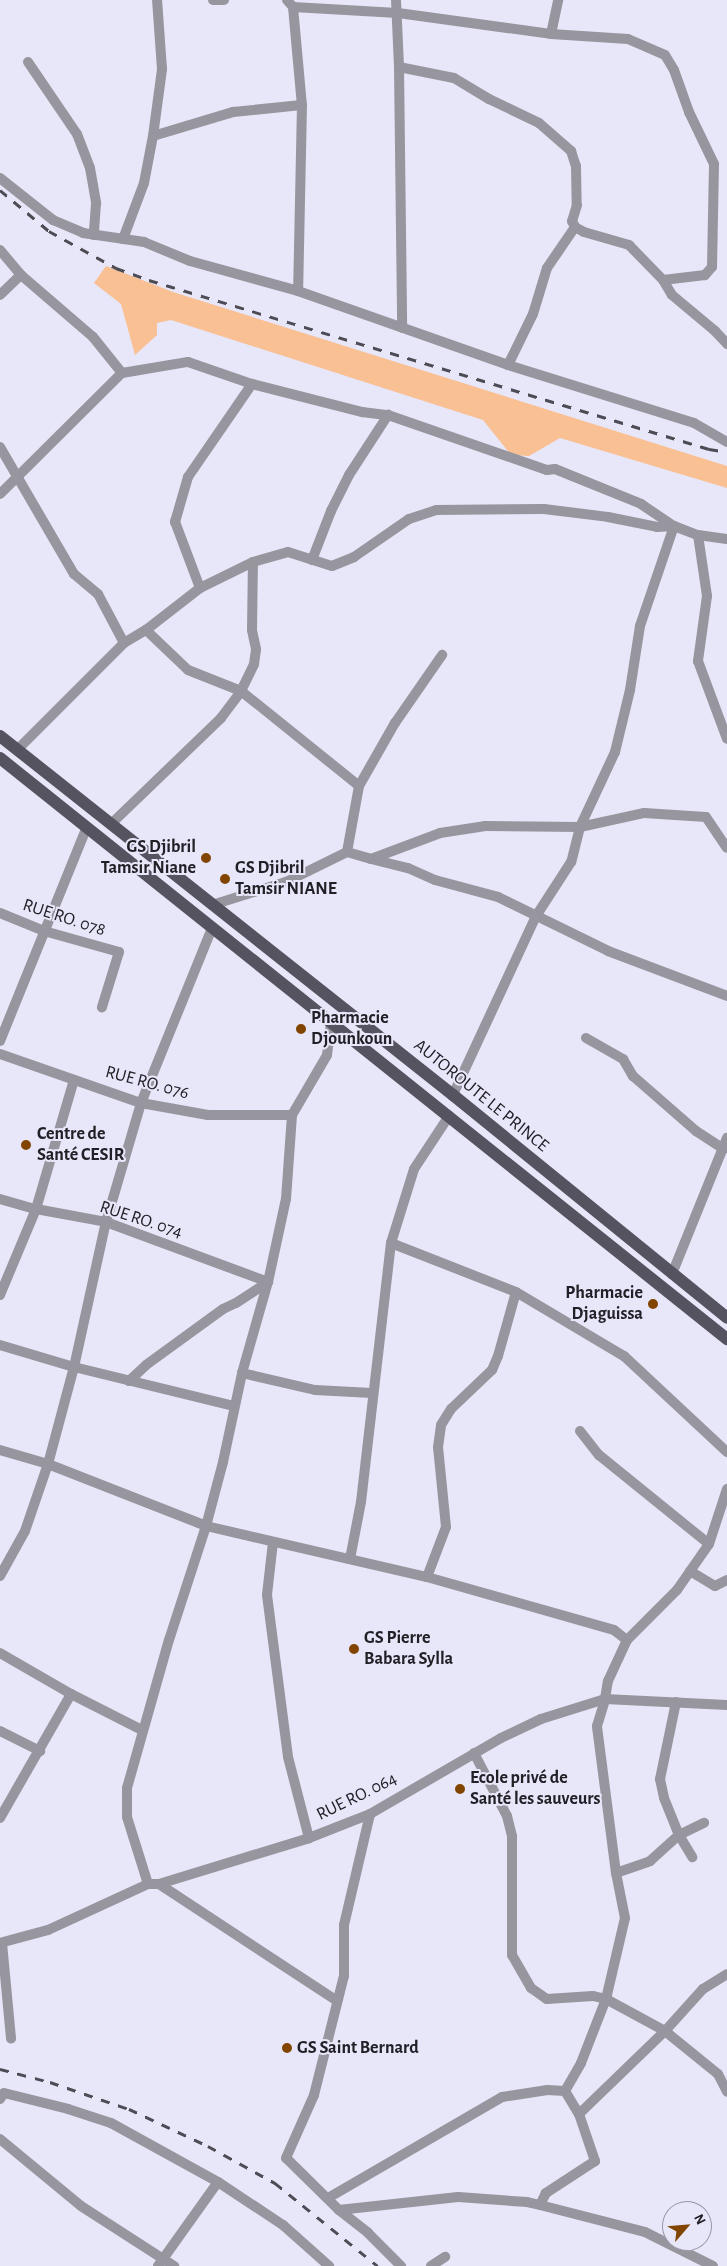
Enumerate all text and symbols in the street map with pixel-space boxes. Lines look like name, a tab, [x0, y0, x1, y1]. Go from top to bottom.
place label: GS Djibril Tamsir Niane	[101, 837, 196, 880]
marker: GS Djibril Tamsir Niane	[200, 852, 212, 864]
place label: GS Djibril Tamsir NIANE	[235, 858, 337, 901]
marker: GS Djibril Tamsir NIANE	[219, 873, 231, 885]
street label: RUE RO. 078	[20, 894, 108, 942]
place label: Pharmacie Djounkoun	[311, 1008, 392, 1050]
marker: Pharmacie Djounkoun	[295, 1023, 307, 1035]
street label: AUTOROUTE LE PRINCE	[409, 1035, 553, 1157]
street label: RUE RO. 076	[103, 1061, 191, 1105]
place label: Centre de Santé CESIR	[37, 1124, 124, 1166]
marker: Centre de Santé CESIR	[19, 1138, 33, 1152]
street label: RUE RO. 074	[97, 1196, 185, 1244]
place label: Pharmacie Djaguissa	[565, 1283, 643, 1326]
marker: Pharmacie Djaguissa	[647, 1298, 659, 1310]
place label: GS Pierre Babara Sylla	[364, 1628, 453, 1670]
marker: GS Pierre Babara Sylla	[348, 1643, 360, 1655]
street label: RUE RO. 064	[313, 1768, 401, 1826]
place label: Ecole privé de Santé les sauveurs	[470, 1768, 600, 1810]
marker: Ecole privé de Santé les sauveurs	[454, 1783, 466, 1795]
place label: GS Saint Bernard	[297, 2037, 419, 2059]
marker: GS Saint Bernard	[281, 2042, 293, 2054]
north arrow	[662, 2201, 712, 2251]
text: N	[691, 2212, 708, 2227]

